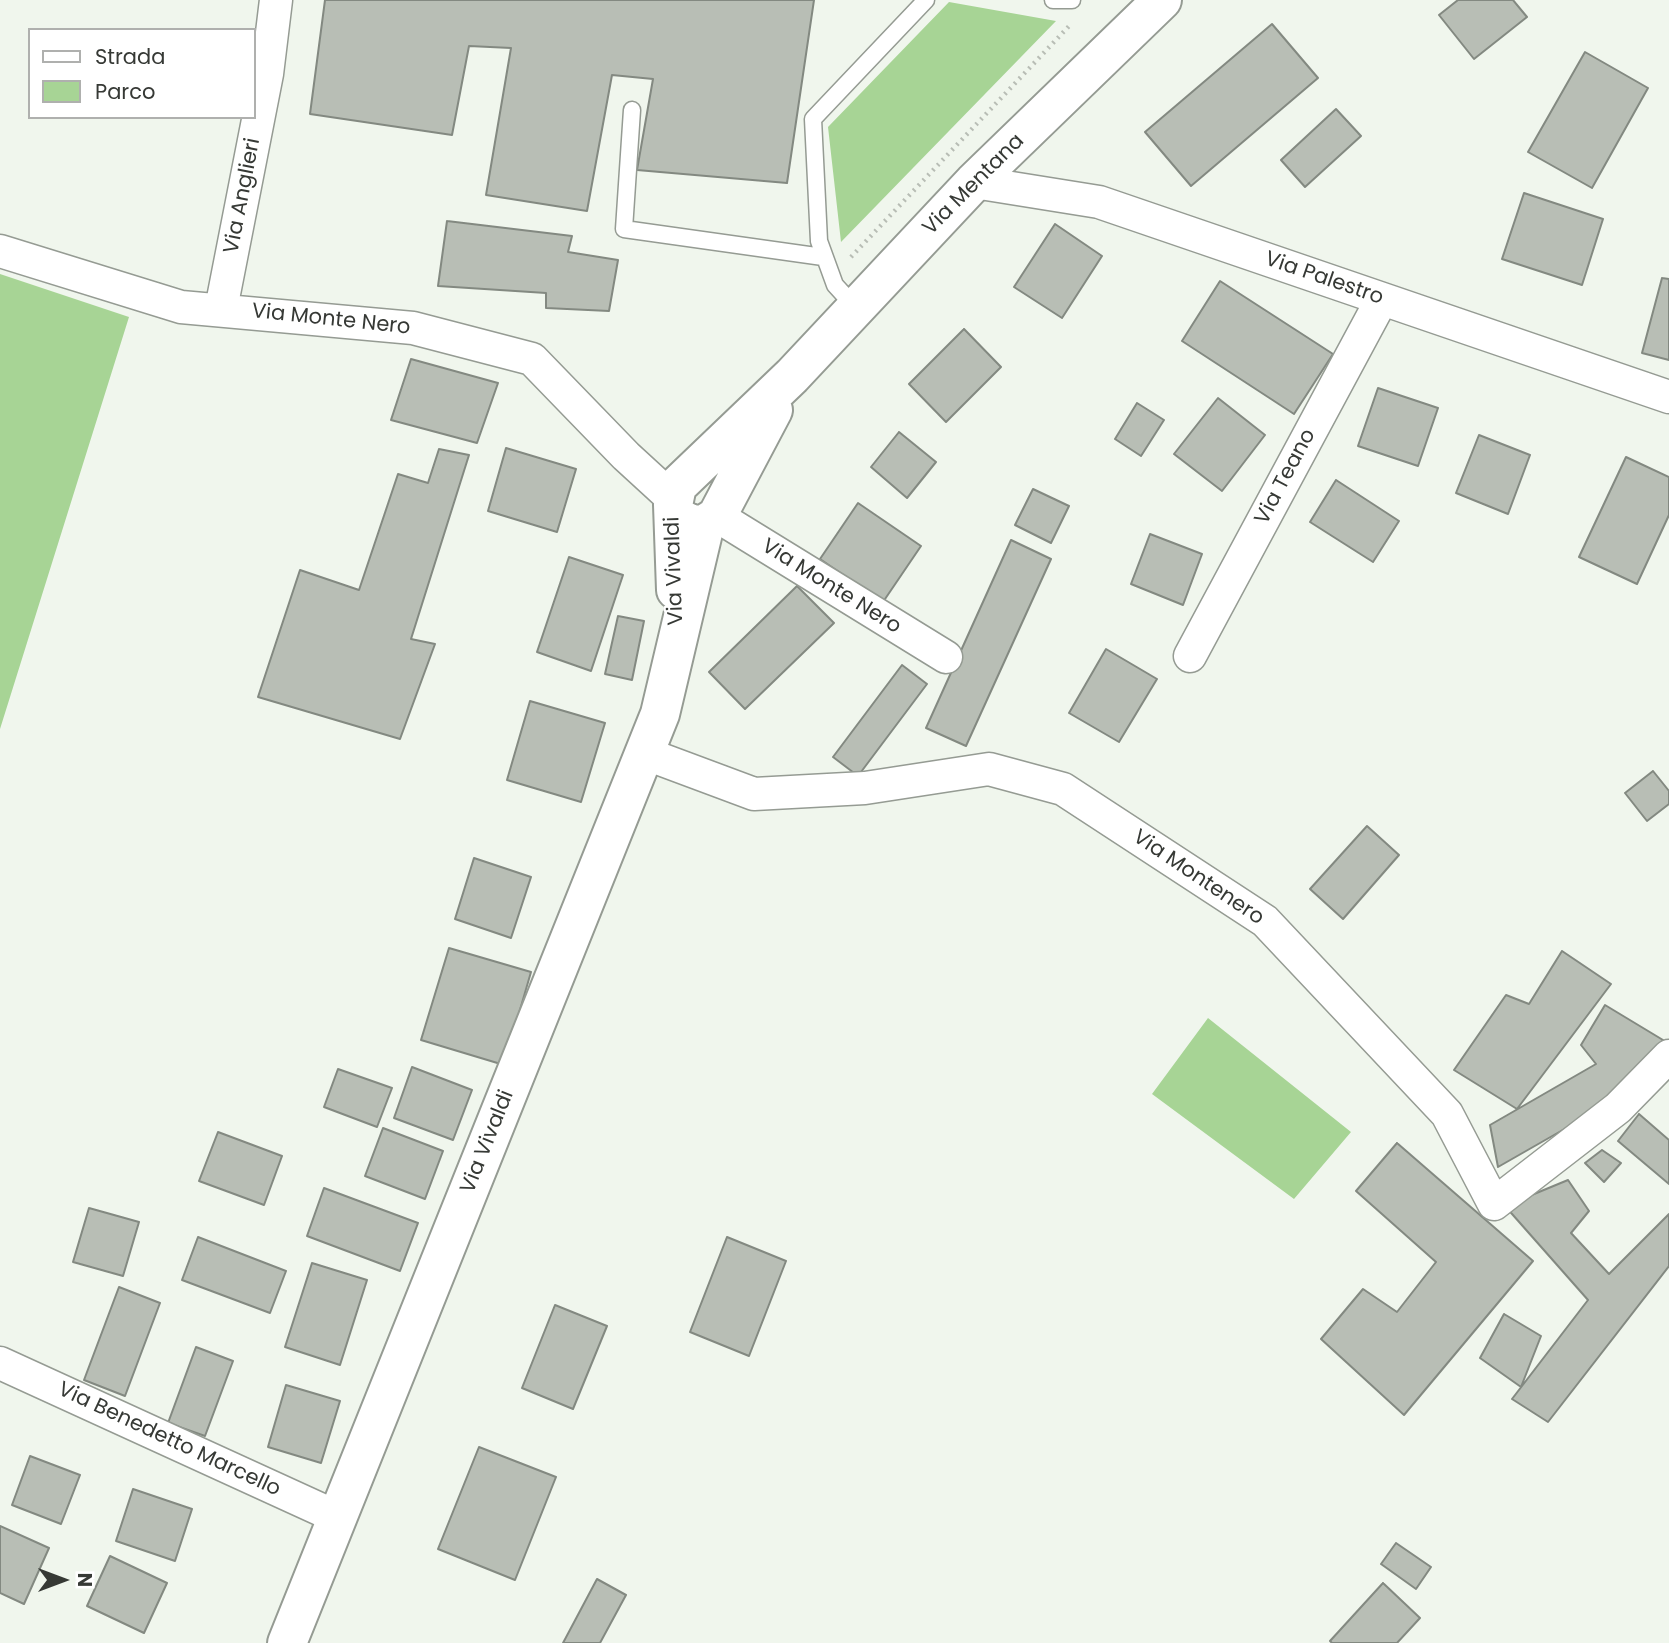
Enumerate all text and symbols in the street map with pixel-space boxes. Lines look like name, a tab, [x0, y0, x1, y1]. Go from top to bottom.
legend	[28, 28, 256, 119]
text: Strada	[95, 42, 165, 71]
text: Parco	[95, 77, 155, 106]
street label: Via Mentana	[918, 129, 1030, 241]
street label: Via Anglieri	[219, 136, 267, 256]
street label: Via Palestro	[1261, 247, 1387, 311]
street label: Via Monte Nero	[250, 299, 412, 341]
street label: Via Teano	[1250, 425, 1322, 529]
street label: Via Vivaldi	[661, 516, 689, 626]
street label: Via Monte Nero	[757, 534, 905, 640]
street label: Via Montenero	[1128, 825, 1268, 931]
street label: Via Vivaldi	[456, 1087, 520, 1197]
street label: Via Benedetto Marcello	[54, 1377, 284, 1503]
north arrow	[28, 1545, 98, 1615]
text: N	[71, 1573, 98, 1587]

